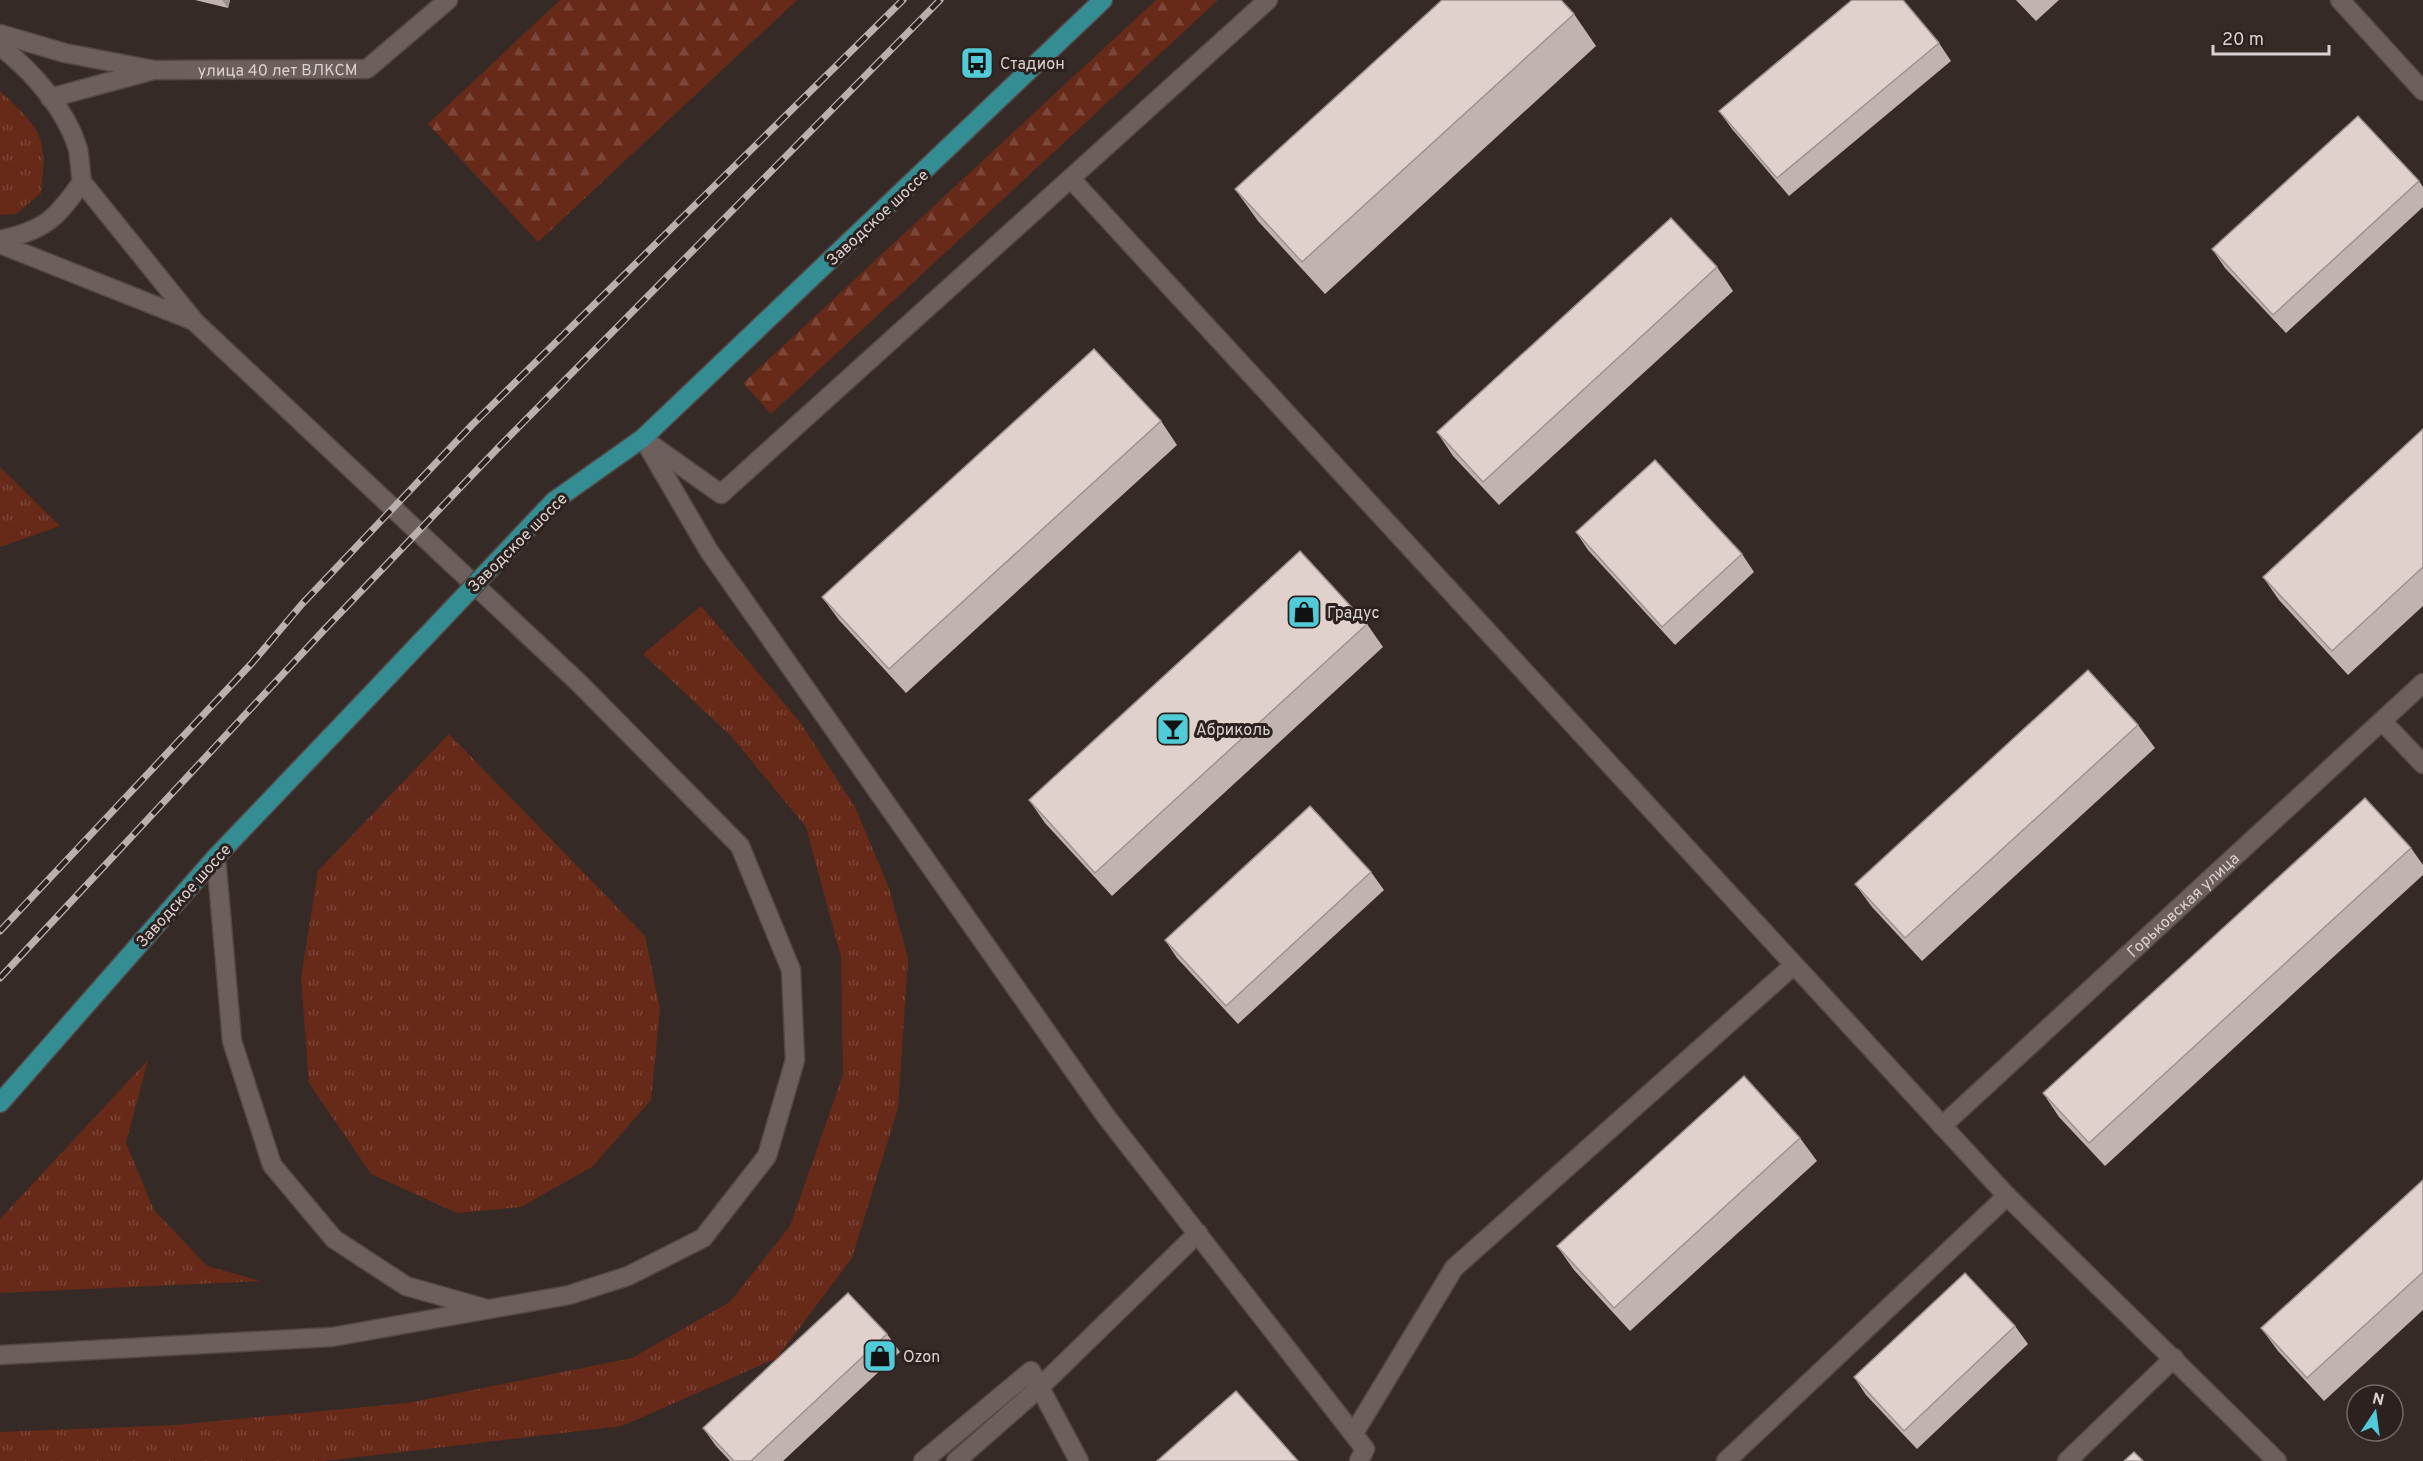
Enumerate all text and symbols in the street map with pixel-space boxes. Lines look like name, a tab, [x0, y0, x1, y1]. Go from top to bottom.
scale bar	[2213, 18, 2328, 56]
text: 20 m	[2222, 29, 2264, 52]
bus stop icon: Стадион	[959, 45, 995, 81]
place label: Стадион	[1000, 55, 1065, 75]
street label: улица 40 лет ВЛКСМ	[198, 61, 358, 82]
street label: Заводское шоссе	[823, 166, 934, 271]
street label: Заводское шоссе	[464, 489, 572, 597]
shop icon: Градус	[1286, 594, 1322, 630]
place label: Градус	[1327, 604, 1379, 624]
bar icon: Абриколь	[1155, 711, 1191, 747]
place label: Абриколь	[1196, 721, 1270, 741]
street label: Заводское шоссе	[133, 840, 236, 952]
street label: Горьковская улица	[2124, 849, 2244, 963]
shop icon: Ozon	[862, 1338, 898, 1374]
place label: Ozon	[903, 1348, 940, 1368]
north arrow	[2345, 1383, 2405, 1443]
text: N	[2370, 1389, 2386, 1411]

